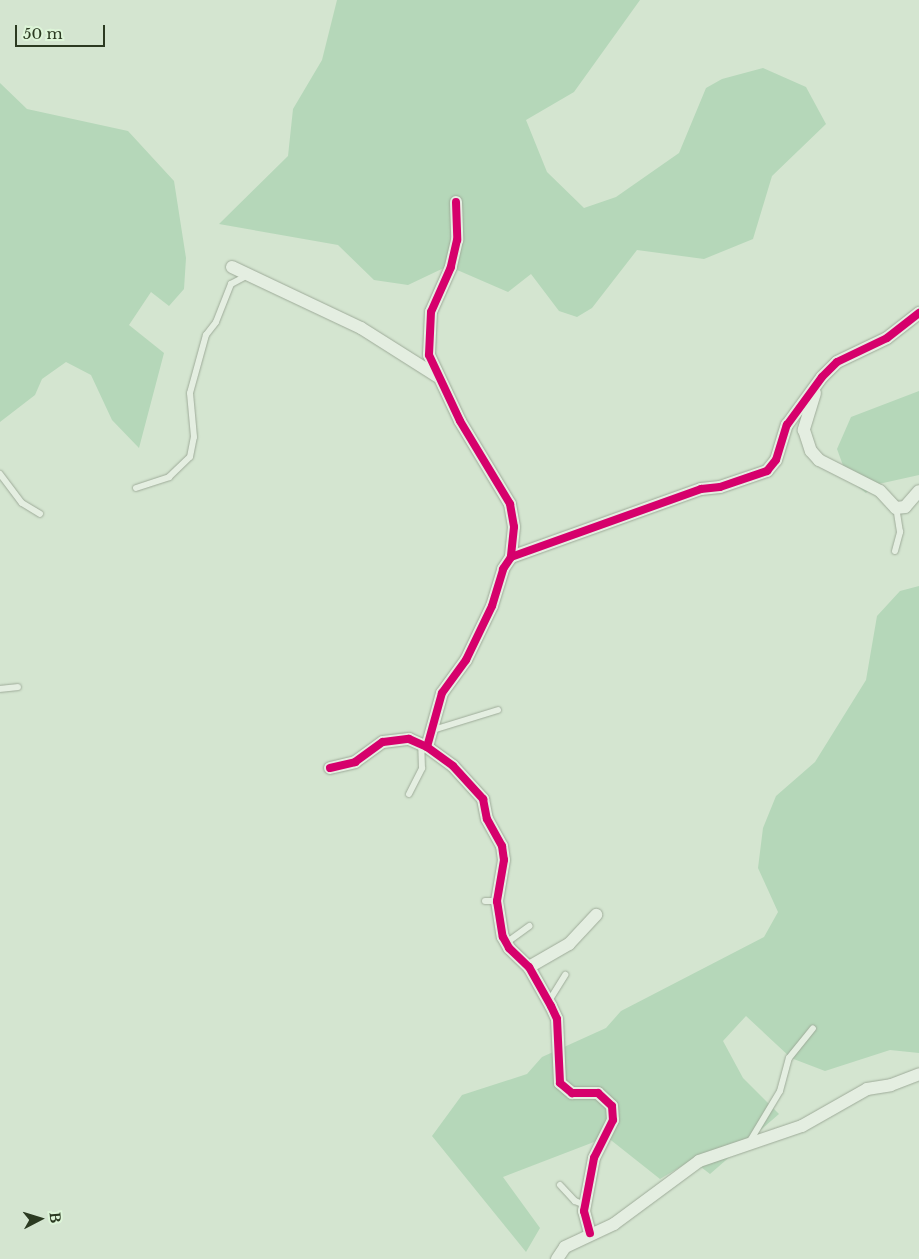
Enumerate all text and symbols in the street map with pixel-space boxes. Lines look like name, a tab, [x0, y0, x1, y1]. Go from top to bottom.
scale bar	[18, 15, 108, 47]
text: 50 m	[23, 24, 63, 43]
north arrow	[15, 1194, 65, 1244]
text: B	[45, 1211, 64, 1224]

